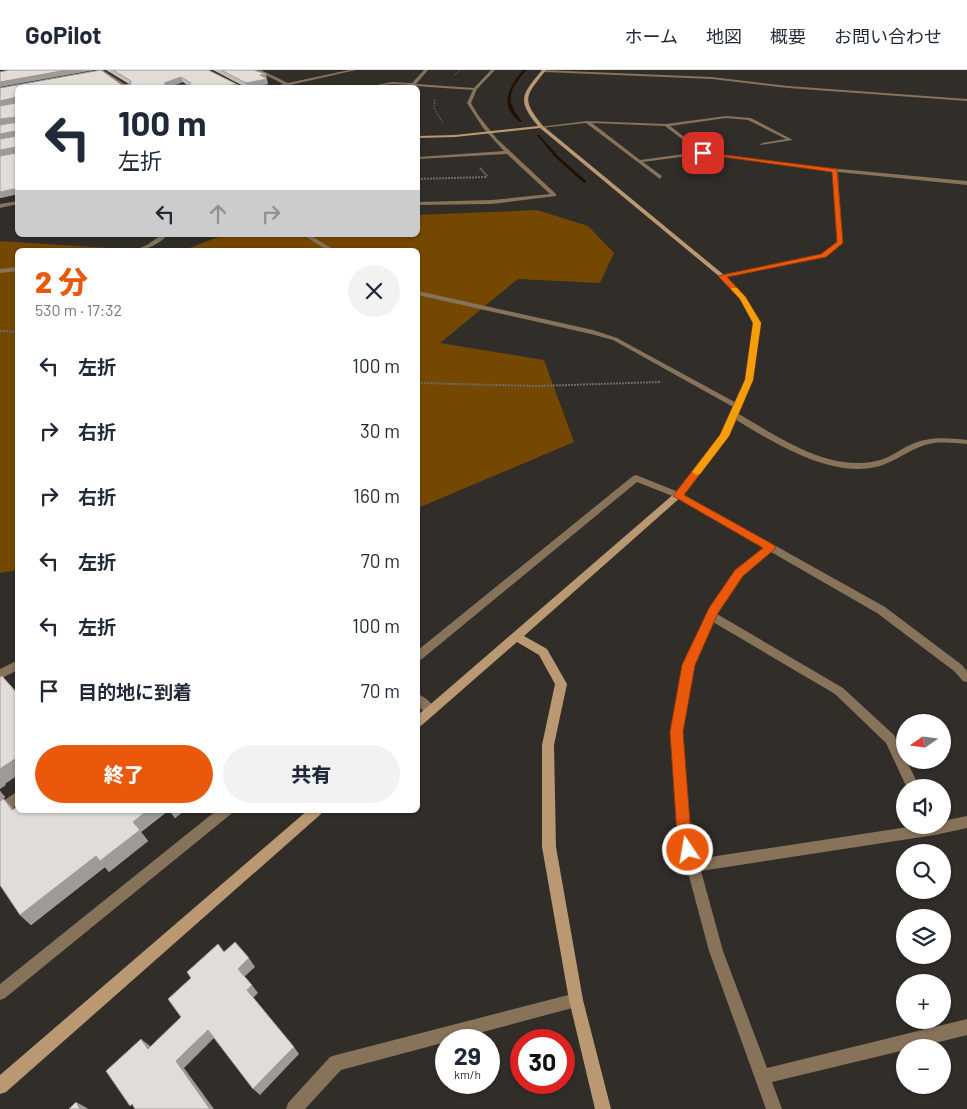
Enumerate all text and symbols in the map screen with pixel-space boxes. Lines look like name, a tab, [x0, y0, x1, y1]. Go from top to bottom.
text: GoPilot	[25, 20, 102, 49]
text: ホーム	[625, 25, 678, 47]
text: 地図	[706, 25, 742, 47]
text: 概要	[770, 25, 806, 47]
text: お問い合わせ	[834, 25, 942, 47]
text: 100 m	[118, 101, 207, 143]
icon: left	[35, 105, 100, 170]
pin	[682, 132, 724, 174]
icon: arrive	[689, 139, 717, 167]
text: 左折	[118, 147, 162, 173]
icon: left	[151, 200, 179, 228]
icon: ahead	[204, 200, 232, 228]
icon: right	[257, 200, 285, 228]
text: 2 分	[35, 263, 88, 299]
button: close	[348, 265, 400, 317]
text: 530 m · 17:32	[35, 300, 122, 319]
icon: left	[35, 352, 63, 380]
text: 100 m	[352, 354, 400, 377]
text: 左折	[78, 355, 116, 378]
icon: right	[35, 417, 63, 445]
text: 30 m	[360, 419, 400, 442]
text: 右折	[78, 420, 116, 443]
icon: right	[35, 482, 63, 510]
text: 160 m	[353, 484, 400, 507]
text: 右折	[78, 485, 116, 508]
icon: left	[35, 547, 63, 575]
text: 70 m	[361, 549, 400, 572]
text: 左折	[78, 550, 116, 573]
icon: left	[35, 612, 63, 640]
text: 100 m	[352, 614, 400, 637]
text: 左折	[78, 615, 116, 638]
icon: arrive	[35, 677, 63, 705]
text: 70 m	[361, 679, 400, 702]
text: 目的地に到着	[78, 680, 192, 703]
north arrow	[896, 714, 951, 769]
map controls	[896, 714, 951, 1094]
button: 終了	[35, 745, 213, 803]
button: 共有	[223, 745, 400, 803]
button: sound	[896, 779, 951, 834]
position arrow	[661, 823, 713, 875]
button: search	[896, 844, 951, 899]
button: layers	[896, 909, 951, 964]
button: +	[896, 974, 951, 1029]
speed limit sign: 30	[510, 1029, 575, 1094]
button: −	[896, 1039, 951, 1094]
text: 29	[454, 1040, 481, 1070]
text: km/h	[454, 1067, 481, 1081]

